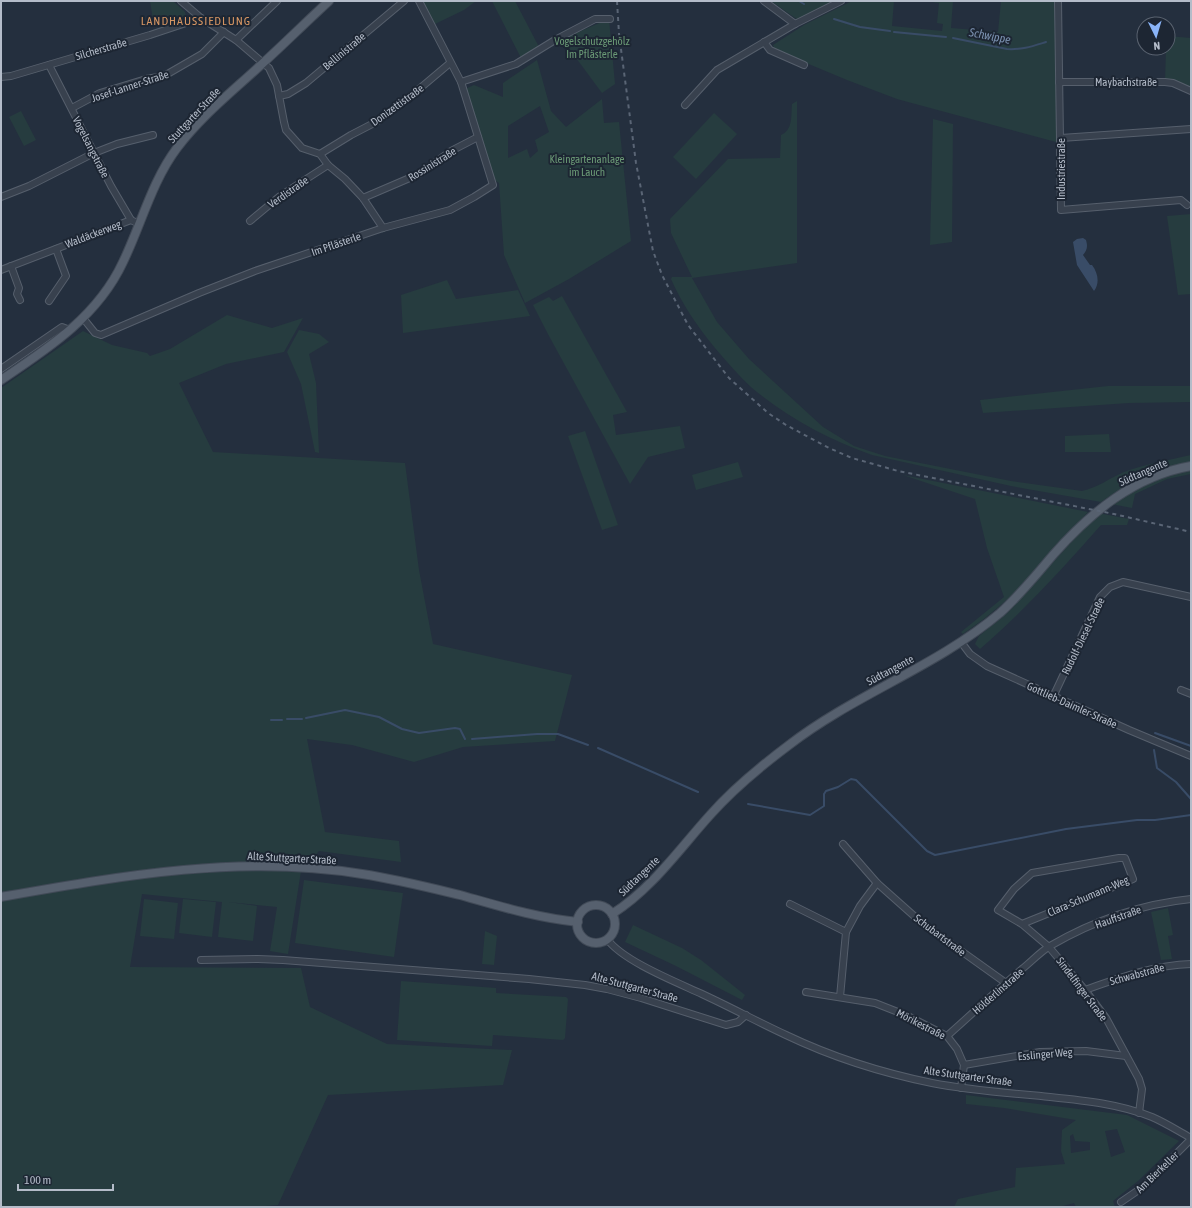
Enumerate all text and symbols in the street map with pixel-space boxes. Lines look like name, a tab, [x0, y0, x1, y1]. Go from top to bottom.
district label: LANDHAUSSIEDLUNG	[141, 14, 251, 28]
north arrow	[1136, 16, 1176, 56]
water label: Schwippe	[967, 25, 1013, 47]
street label: Bellinistraße	[320, 30, 368, 72]
park label: Vogelschutzgehölz Im Pflästerle	[554, 35, 630, 60]
street label: Silcherstraße	[74, 36, 128, 62]
text: N	[1153, 40, 1161, 52]
street label: Josef-Lanner-Straße	[90, 68, 170, 104]
street label: Maybachstraße	[1095, 76, 1157, 88]
street label: Donizettistraße	[368, 82, 426, 128]
street label: Stuttgarter Straße	[165, 85, 223, 145]
street label: Vogelsangstraße	[70, 114, 112, 180]
street label: Industriestraße	[1055, 138, 1067, 200]
street label: Rossinistraße	[406, 145, 458, 183]
park label: Kleingartenanlage im Lauch	[549, 153, 625, 178]
street label: Verdistraße	[266, 174, 310, 210]
street label: Waldäckerweg	[63, 218, 123, 250]
street label: Im Pflästerle	[310, 230, 362, 258]
street label: Südtangente	[1117, 456, 1169, 488]
street label: Rudolf-Diesel-Straße	[1059, 596, 1107, 676]
street label: Südtangente	[864, 653, 916, 687]
street label: Gottlieb-Daimler-Straße	[1025, 680, 1119, 730]
street label: Alte Stuttgarter Straße	[247, 850, 337, 866]
street label: Südtangente	[616, 854, 662, 898]
street label: Clara-Schumann-Weg	[1046, 873, 1131, 919]
street label: Hauffstraße	[1093, 903, 1143, 931]
street label: Schubartstraße	[912, 912, 968, 958]
street label: Sindelfinger Straße	[1054, 955, 1110, 1023]
street label: Schwabstraße	[1108, 961, 1166, 987]
street label: Hölderlinstraße	[970, 965, 1026, 1017]
street label: Alte Stuttgarter Straße	[590, 970, 680, 1004]
street label: Mörikestraße	[895, 1007, 947, 1041]
street label: Esslinger Weg	[1017, 1046, 1073, 1062]
street label: Alte Stuttgarter Straße	[923, 1064, 1013, 1088]
street label: Am Bierkeller	[1133, 1148, 1181, 1195]
scale bar	[18, 1166, 113, 1192]
text: 100 m	[24, 1173, 51, 1187]

